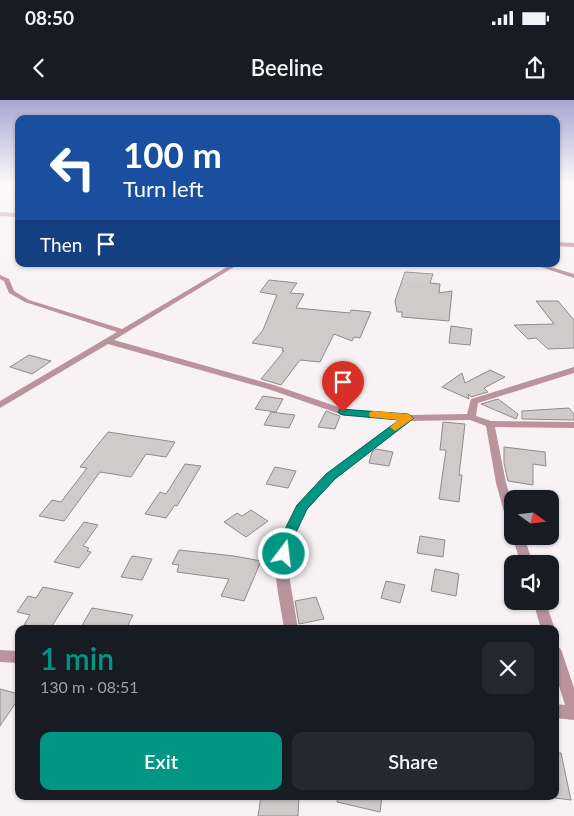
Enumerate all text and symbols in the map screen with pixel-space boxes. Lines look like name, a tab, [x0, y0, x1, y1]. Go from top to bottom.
text: 08:50	[25, 6, 74, 29]
icon: back	[25, 54, 53, 82]
text: Beeline	[251, 54, 323, 81]
icon: share	[521, 54, 549, 82]
text: 100 m	[123, 133, 222, 175]
icon: left	[40, 135, 105, 200]
text: Turn left	[123, 175, 204, 202]
icon: arrive	[92, 230, 120, 258]
text: Then	[40, 233, 82, 256]
pin	[322, 361, 364, 412]
icon: arrive	[329, 368, 357, 396]
north arrow	[504, 490, 559, 545]
map controls	[504, 490, 559, 610]
position arrow	[257, 527, 309, 579]
button: sound	[504, 555, 559, 610]
text: 1 min	[40, 640, 114, 676]
button: close	[482, 642, 534, 694]
text: 130 m · 08:51	[40, 677, 139, 696]
button: Exit	[40, 732, 282, 790]
button: Share	[292, 732, 534, 790]

